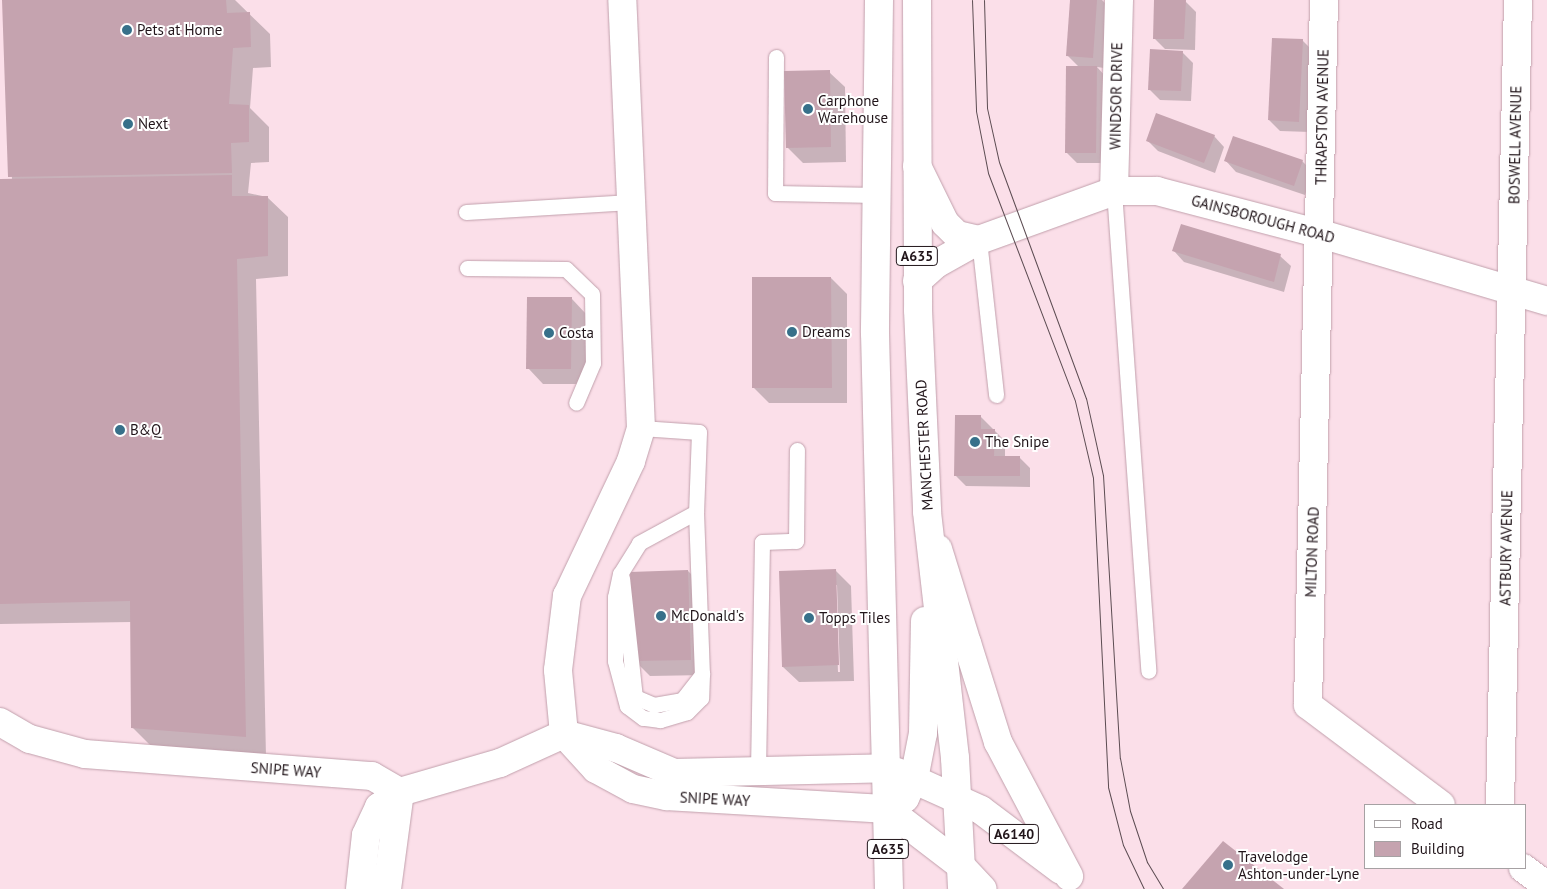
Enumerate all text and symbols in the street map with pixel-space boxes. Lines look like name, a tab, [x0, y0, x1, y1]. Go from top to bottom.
place label: Pets at Home	[137, 21, 222, 39]
marker: Pets at Home	[121, 24, 133, 36]
street label: WINDSOR DRIVE	[1106, 42, 1126, 150]
street label: THRAPSTON AVENUE	[1312, 49, 1332, 185]
street label: BOSWELL AVENUE	[1505, 85, 1525, 205]
place label: Carphone Warehouse	[818, 91, 888, 126]
marker: Carphone Warehouse	[802, 103, 814, 115]
place label: Next	[138, 115, 168, 133]
marker: Next	[122, 118, 134, 130]
street label: GAINSBOROUGH ROAD	[1189, 191, 1337, 247]
road number: A635	[896, 245, 938, 268]
place label: Dreams	[802, 323, 850, 341]
place label: Costa	[559, 324, 594, 342]
marker: Dreams	[786, 326, 798, 338]
marker: Costa	[543, 327, 555, 339]
street label: MANCHESTER ROAD	[912, 379, 936, 511]
place label: B&Q	[130, 421, 161, 439]
marker: B&Q	[114, 424, 126, 436]
place label: The Snipe	[985, 433, 1049, 451]
marker: The Snipe	[969, 436, 981, 448]
street label: ASTBURY AVENUE	[1496, 490, 1516, 606]
street label: MILTON ROAD	[1301, 506, 1323, 598]
place label: McDonald's	[671, 607, 744, 625]
place label: Topps Tiles	[819, 609, 891, 627]
marker: McDonald's	[655, 610, 667, 622]
marker: Topps Tiles	[803, 612, 815, 624]
street label: SNIPE WAY	[250, 759, 322, 781]
street label: SNIPE WAY	[679, 788, 751, 810]
legend	[1364, 804, 1527, 869]
text: Road	[1411, 814, 1443, 833]
road number: A6140	[988, 822, 1040, 846]
road number: A635	[867, 838, 909, 861]
text: Building	[1411, 839, 1465, 858]
place label: Travelodge Ashton-under-Lyne	[1238, 847, 1359, 882]
marker: Travelodge Ashton-under-Lyne	[1222, 859, 1234, 871]

